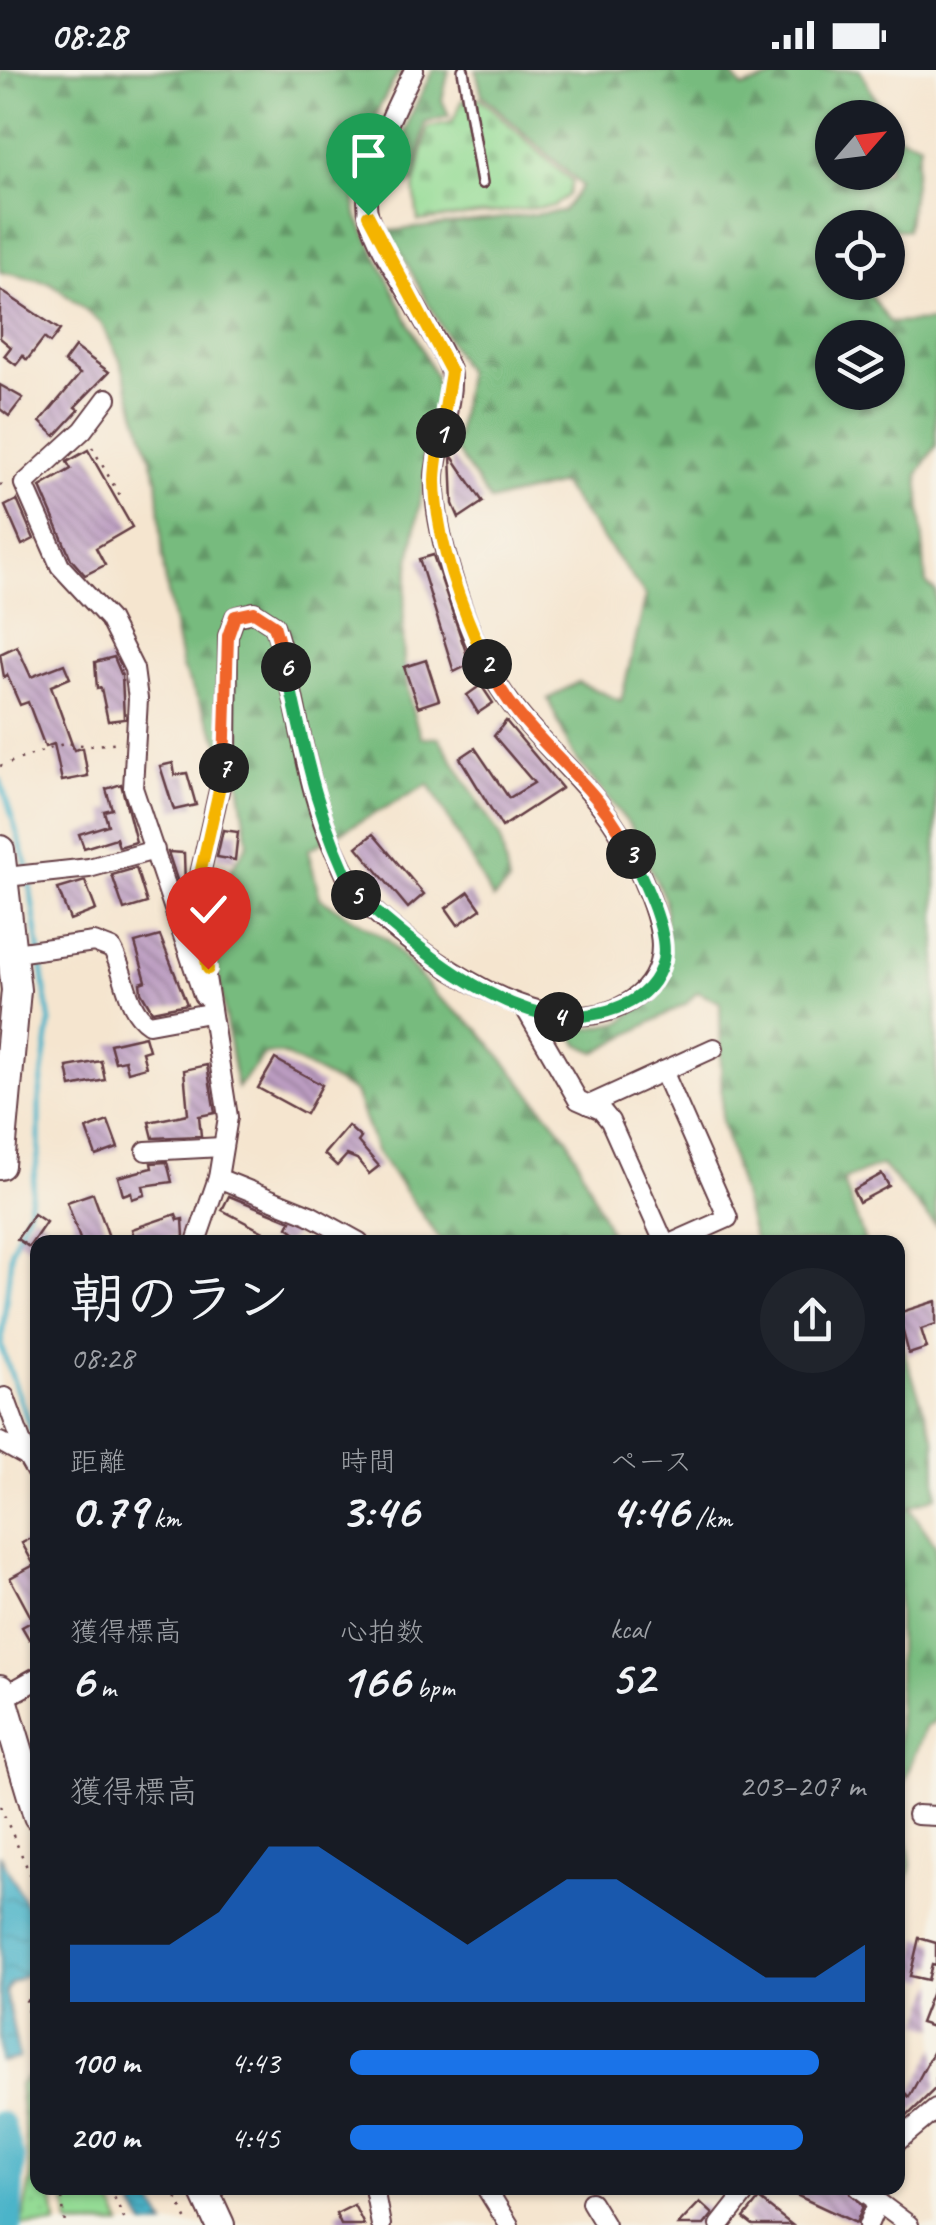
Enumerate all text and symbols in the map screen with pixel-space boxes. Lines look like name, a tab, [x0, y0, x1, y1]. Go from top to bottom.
text: 08:28	[50, 12, 126, 59]
north arrow	[815, 100, 905, 190]
map controls	[815, 100, 905, 410]
pin	[326, 113, 411, 216]
icon: arrive	[341, 128, 396, 183]
button: locate	[815, 210, 905, 300]
button: layers	[815, 320, 905, 410]
pin: 1	[416, 408, 466, 458]
text: 1	[435, 415, 447, 450]
pin: 2	[462, 639, 512, 689]
pin: 6	[261, 642, 311, 692]
text: 2	[481, 646, 493, 681]
text: 6	[279, 649, 293, 684]
pin: 7	[199, 743, 249, 793]
text: 7	[218, 750, 230, 785]
pin: 3	[606, 829, 656, 879]
text: 3	[625, 836, 637, 871]
pin	[166, 867, 251, 970]
pin: 5	[331, 870, 381, 920]
text: 5	[350, 877, 362, 912]
icon: check	[181, 882, 236, 937]
pin: 4	[534, 992, 584, 1042]
text: 4	[553, 999, 565, 1034]
text: 朝のラン	[70, 1264, 290, 1334]
button: share	[760, 1268, 865, 1373]
text: 08:28	[70, 1337, 134, 1378]
text: 距離	[70, 1444, 126, 1479]
text: 時間	[340, 1444, 396, 1479]
text: ペース	[610, 1444, 692, 1479]
text: 0.79	[70, 1479, 147, 1542]
text: 3:46	[340, 1479, 418, 1542]
text: 4:46	[610, 1479, 688, 1542]
text: km	[147, 1500, 181, 1535]
text: /km	[688, 1500, 732, 1535]
text: kcal	[610, 1611, 647, 1646]
text: 獲得標高	[70, 1614, 182, 1649]
text: 心拍数	[340, 1614, 424, 1649]
text: 52	[610, 1646, 654, 1709]
text: 6	[70, 1649, 94, 1712]
text: 166	[340, 1649, 410, 1712]
text: m	[94, 1670, 116, 1705]
text: bpm	[410, 1670, 455, 1705]
text: 203–207 m	[739, 1765, 865, 1806]
text: 獲得標高	[70, 1771, 198, 1812]
text: 100 m	[70, 2042, 139, 2083]
text: 4:43	[230, 2042, 280, 2083]
text: 200 m	[70, 2117, 139, 2158]
text: 4:45	[230, 2117, 280, 2158]

